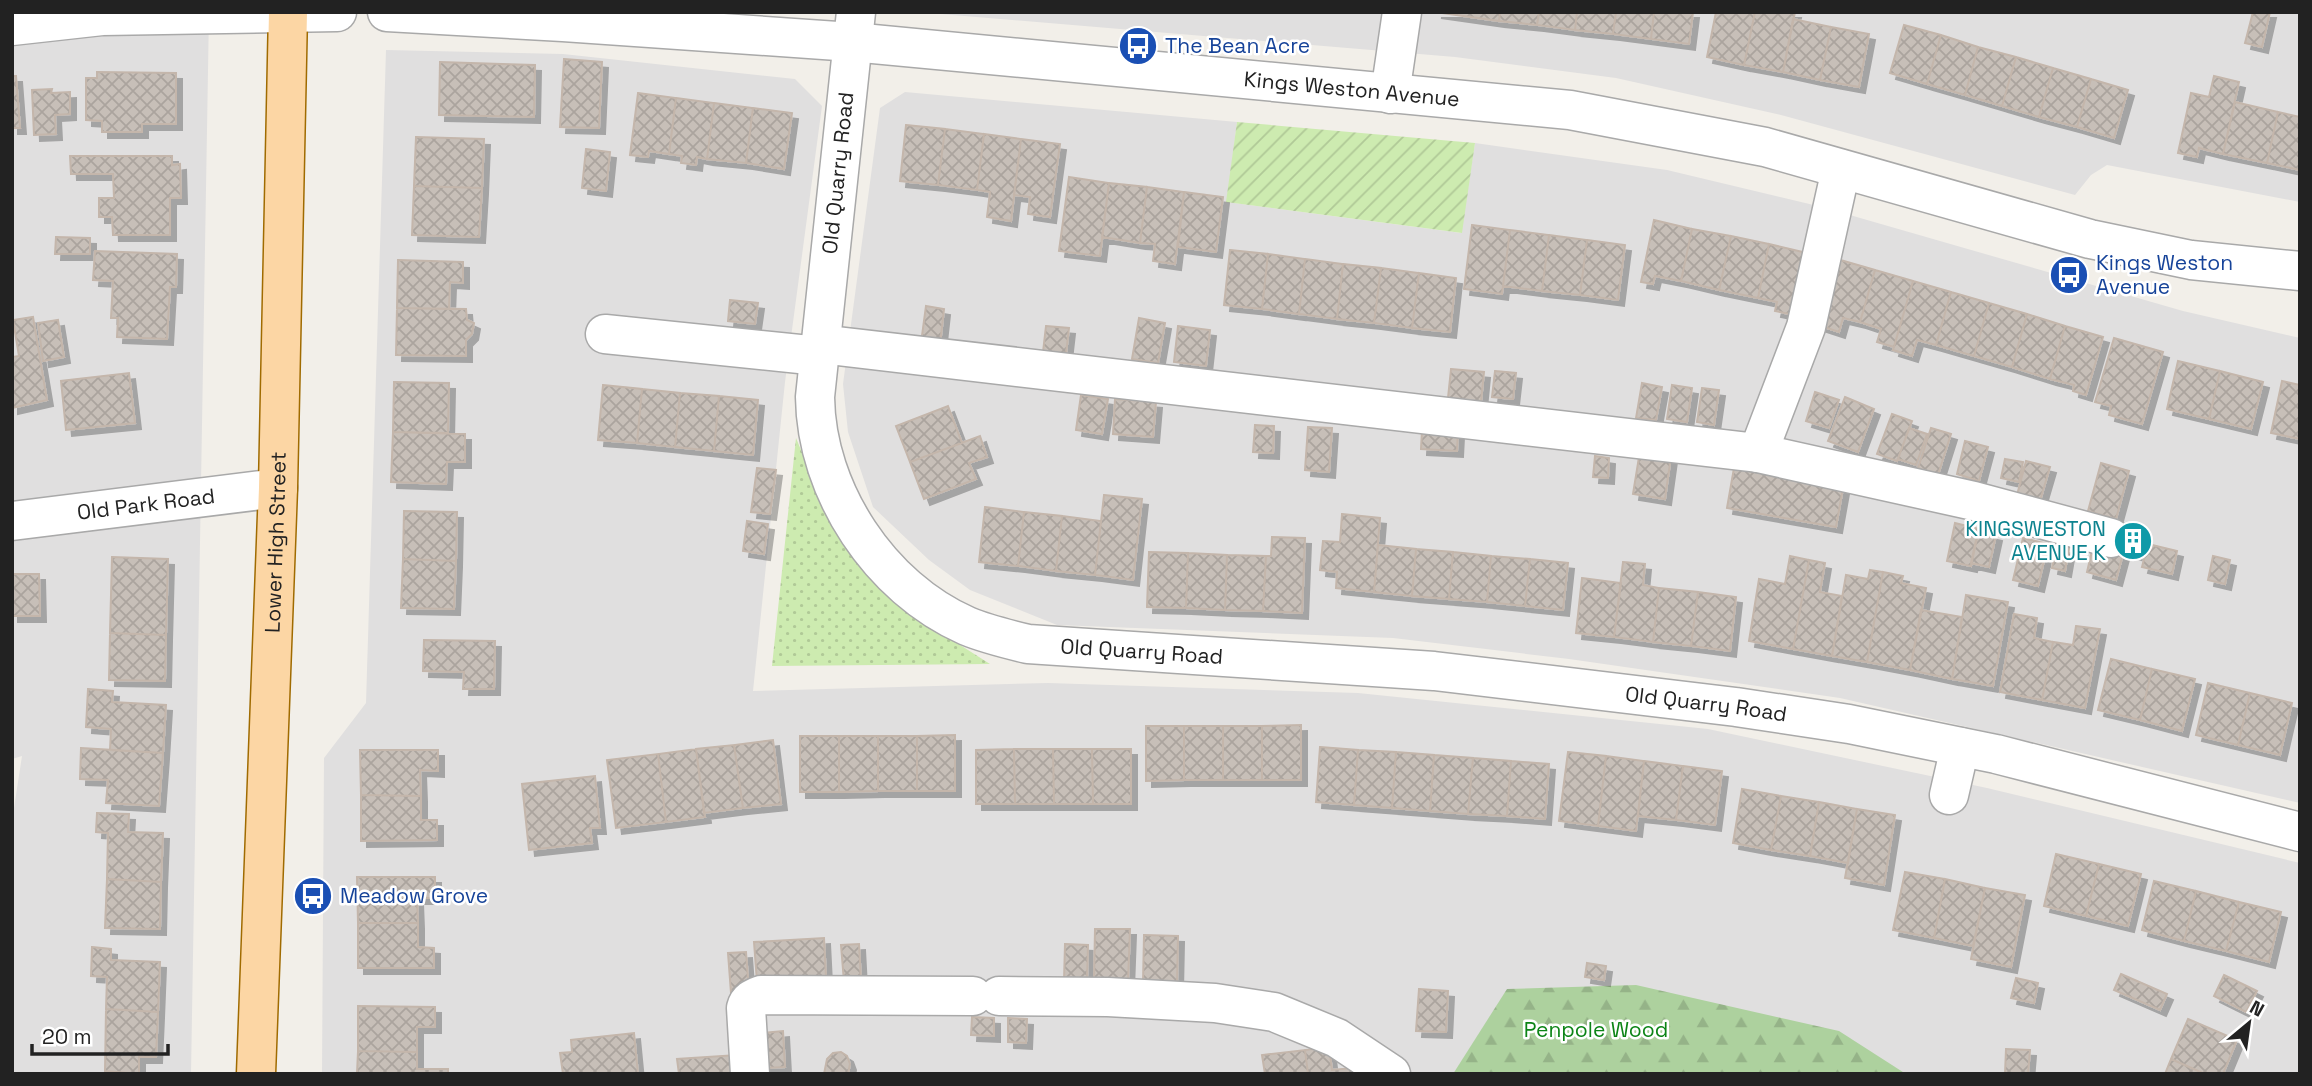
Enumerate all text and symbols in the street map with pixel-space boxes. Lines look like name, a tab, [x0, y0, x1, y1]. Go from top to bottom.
bus stop icon: The Bean Acre	[1117, 25, 1159, 67]
place label: The Bean Acre	[1165, 32, 1310, 59]
street label: Kings Weston Avenue	[1243, 65, 1461, 112]
street label: Old Quarry Road	[816, 91, 859, 255]
place label: Kings Weston Avenue	[2096, 249, 2233, 300]
bus stop icon: Kings Weston Avenue	[2048, 254, 2090, 296]
street label: Lower High Street	[259, 451, 292, 634]
street label: Old Park Road	[75, 482, 216, 526]
place label: KINGSWESTON AVENUE K	[1965, 515, 2106, 566]
building icon: KINGSWESTON AVENUE K	[2112, 520, 2154, 562]
street label: Old Quarry Road	[1060, 632, 1224, 670]
street label: Old Quarry Road	[1624, 680, 1789, 727]
bus stop icon: Meadow Grove	[292, 875, 334, 917]
place label: Meadow Grove	[340, 882, 488, 909]
north arrow	[2214, 988, 2284, 1058]
text: N	[2245, 995, 2269, 1023]
scale bar	[32, 1012, 168, 1056]
park label: Penpole Wood	[1524, 1016, 1668, 1043]
text: 20 m	[42, 1023, 92, 1050]

